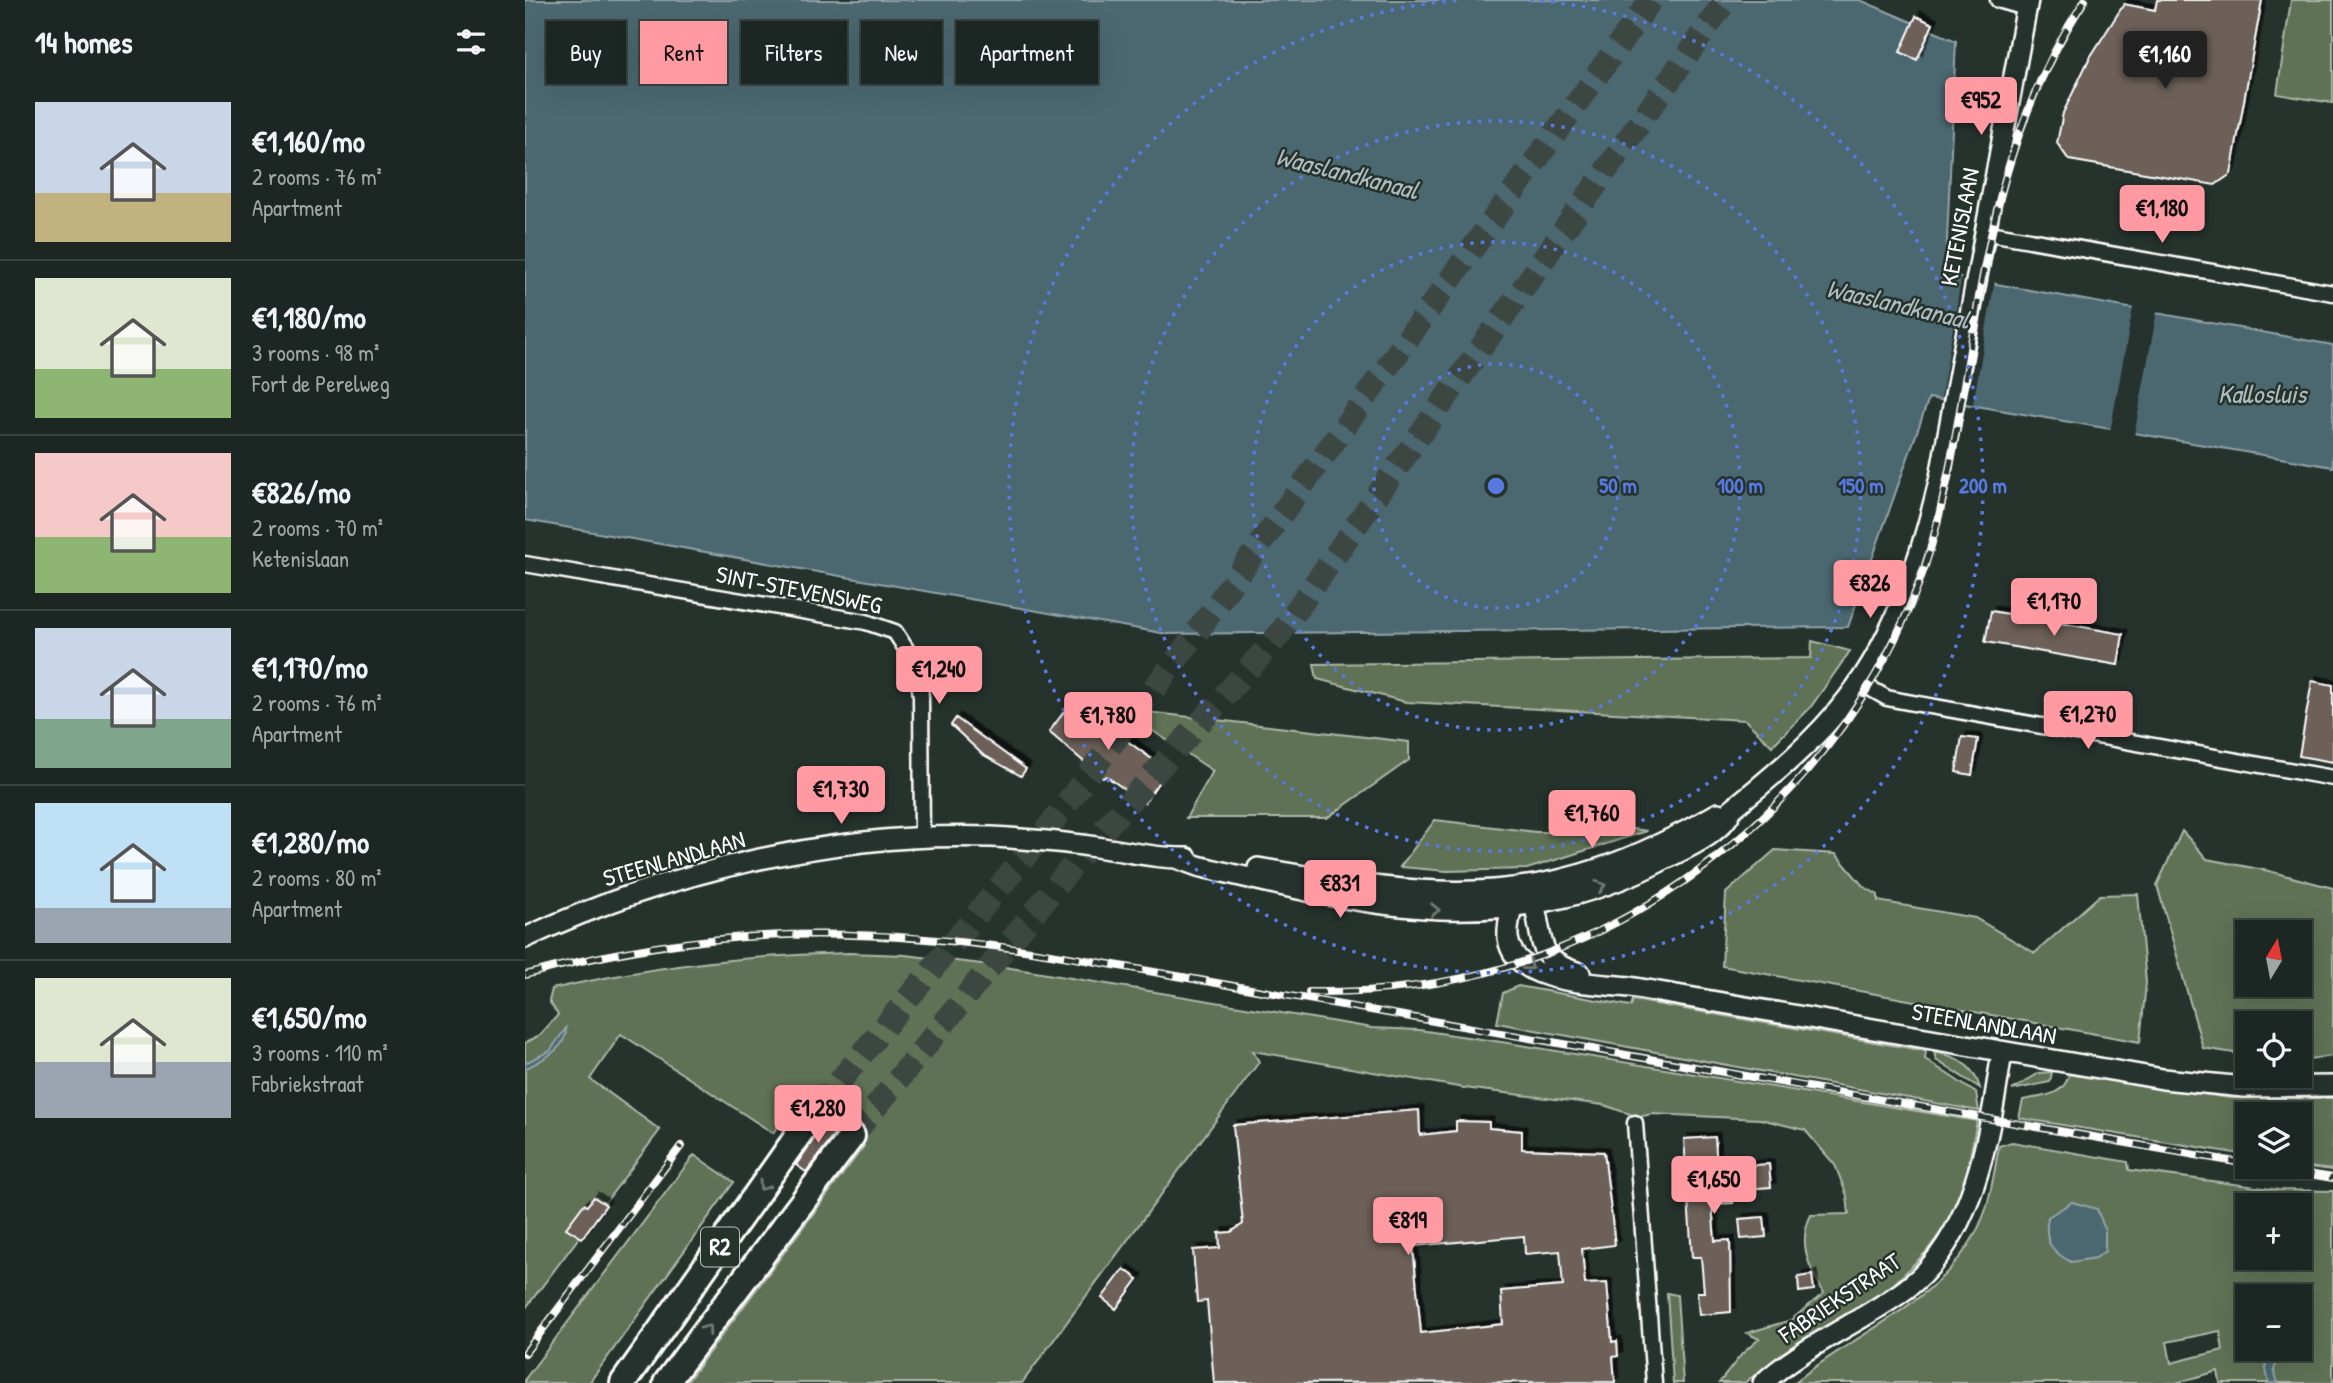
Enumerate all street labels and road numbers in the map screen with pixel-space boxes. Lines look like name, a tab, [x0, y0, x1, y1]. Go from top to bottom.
street label: KETENISLAAN	[1932, 165, 1986, 289]
street label: SINT-STEVENSWEG	[714, 557, 885, 621]
street label: STEENLANDLAAN	[599, 823, 748, 894]
street label: STEENLANDLAAN	[1909, 995, 2059, 1051]
road number: R2	[701, 1228, 739, 1266]
street label: FABRIEKSTRAAT	[1771, 1244, 1907, 1350]

